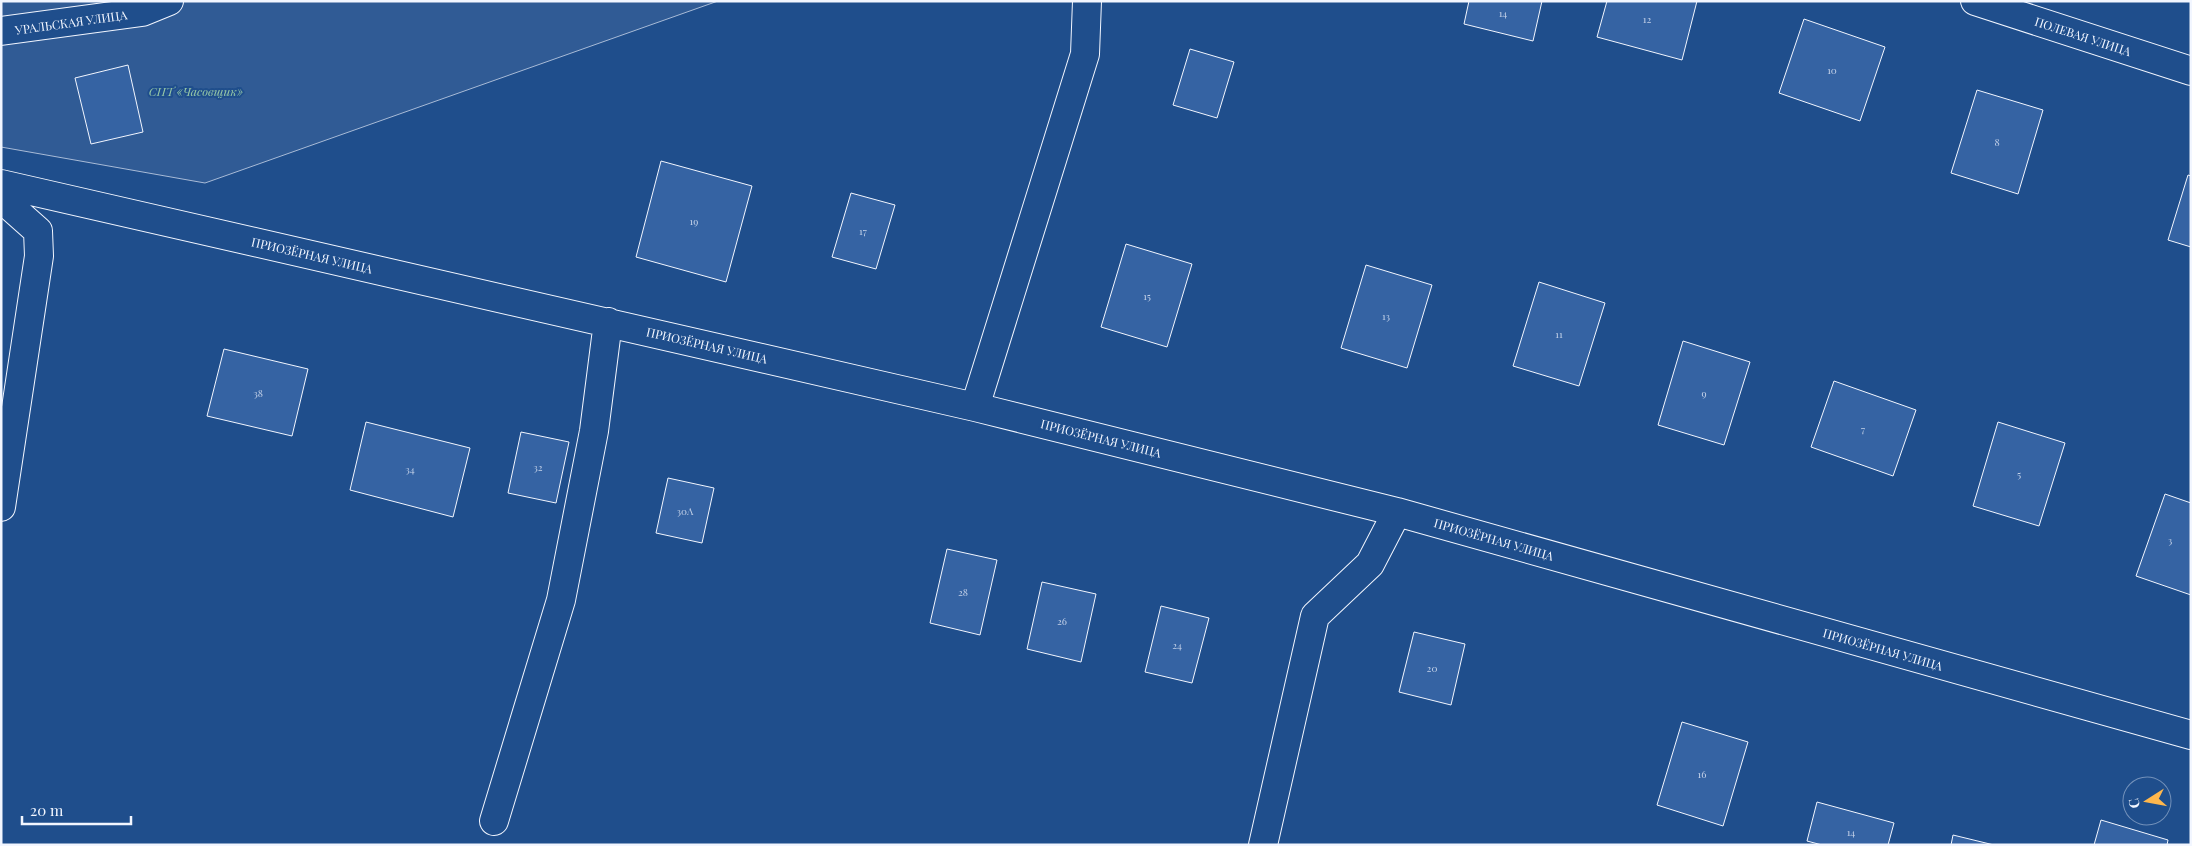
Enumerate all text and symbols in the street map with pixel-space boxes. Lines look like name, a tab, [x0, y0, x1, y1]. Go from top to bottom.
street label: УРАЛЬСКАЯ УЛИЦА	[13, 6, 129, 38]
house number: 14	[1499, 6, 1507, 20]
house number: 12	[1643, 12, 1651, 26]
street label: ПОЛЕВАЯ УЛИЦА	[2033, 13, 2134, 59]
house number: 10	[1827, 63, 1837, 77]
park label: СНТ «Часовщик»	[149, 83, 243, 99]
house number: 8	[1994, 135, 2000, 149]
house number: 19	[690, 214, 698, 228]
house number: 17	[859, 224, 867, 238]
street label: ПРИОЗЁРНАЯ УЛИЦА	[250, 233, 375, 277]
house number: 15	[1143, 289, 1151, 303]
house number: 13	[1382, 309, 1391, 323]
street label: ПРИОЗЁРНАЯ УЛИЦА	[645, 323, 770, 367]
house number: 11	[1555, 327, 1563, 341]
house number: 38	[253, 386, 263, 400]
house number: 9	[1701, 386, 1707, 400]
street label: ПРИОЗЁРНАЯ УЛИЦА	[1039, 415, 1163, 461]
house number: 7	[1861, 422, 1865, 436]
house number: 32	[533, 460, 543, 474]
house number: 34	[405, 462, 415, 476]
house number: 5	[2017, 467, 2021, 481]
house number: 30А	[677, 504, 694, 518]
street label: ПРИОЗЁРНАЯ УЛИЦА	[1432, 514, 1556, 564]
house number: 3	[2168, 533, 2173, 547]
house number: 28	[958, 585, 968, 599]
house number: 26	[1057, 614, 1067, 628]
street label: ПРИОЗЁРНАЯ УЛИЦА	[1821, 624, 1945, 674]
house number: 24	[1172, 638, 1182, 652]
house number: 20	[1427, 661, 1437, 675]
house number: 16	[1698, 767, 1706, 781]
north arrow	[2122, 776, 2172, 826]
scale bar	[22, 794, 131, 826]
text: С	[2123, 797, 2144, 810]
text: 20 m	[30, 800, 64, 820]
house number: 14	[1847, 825, 1855, 839]

